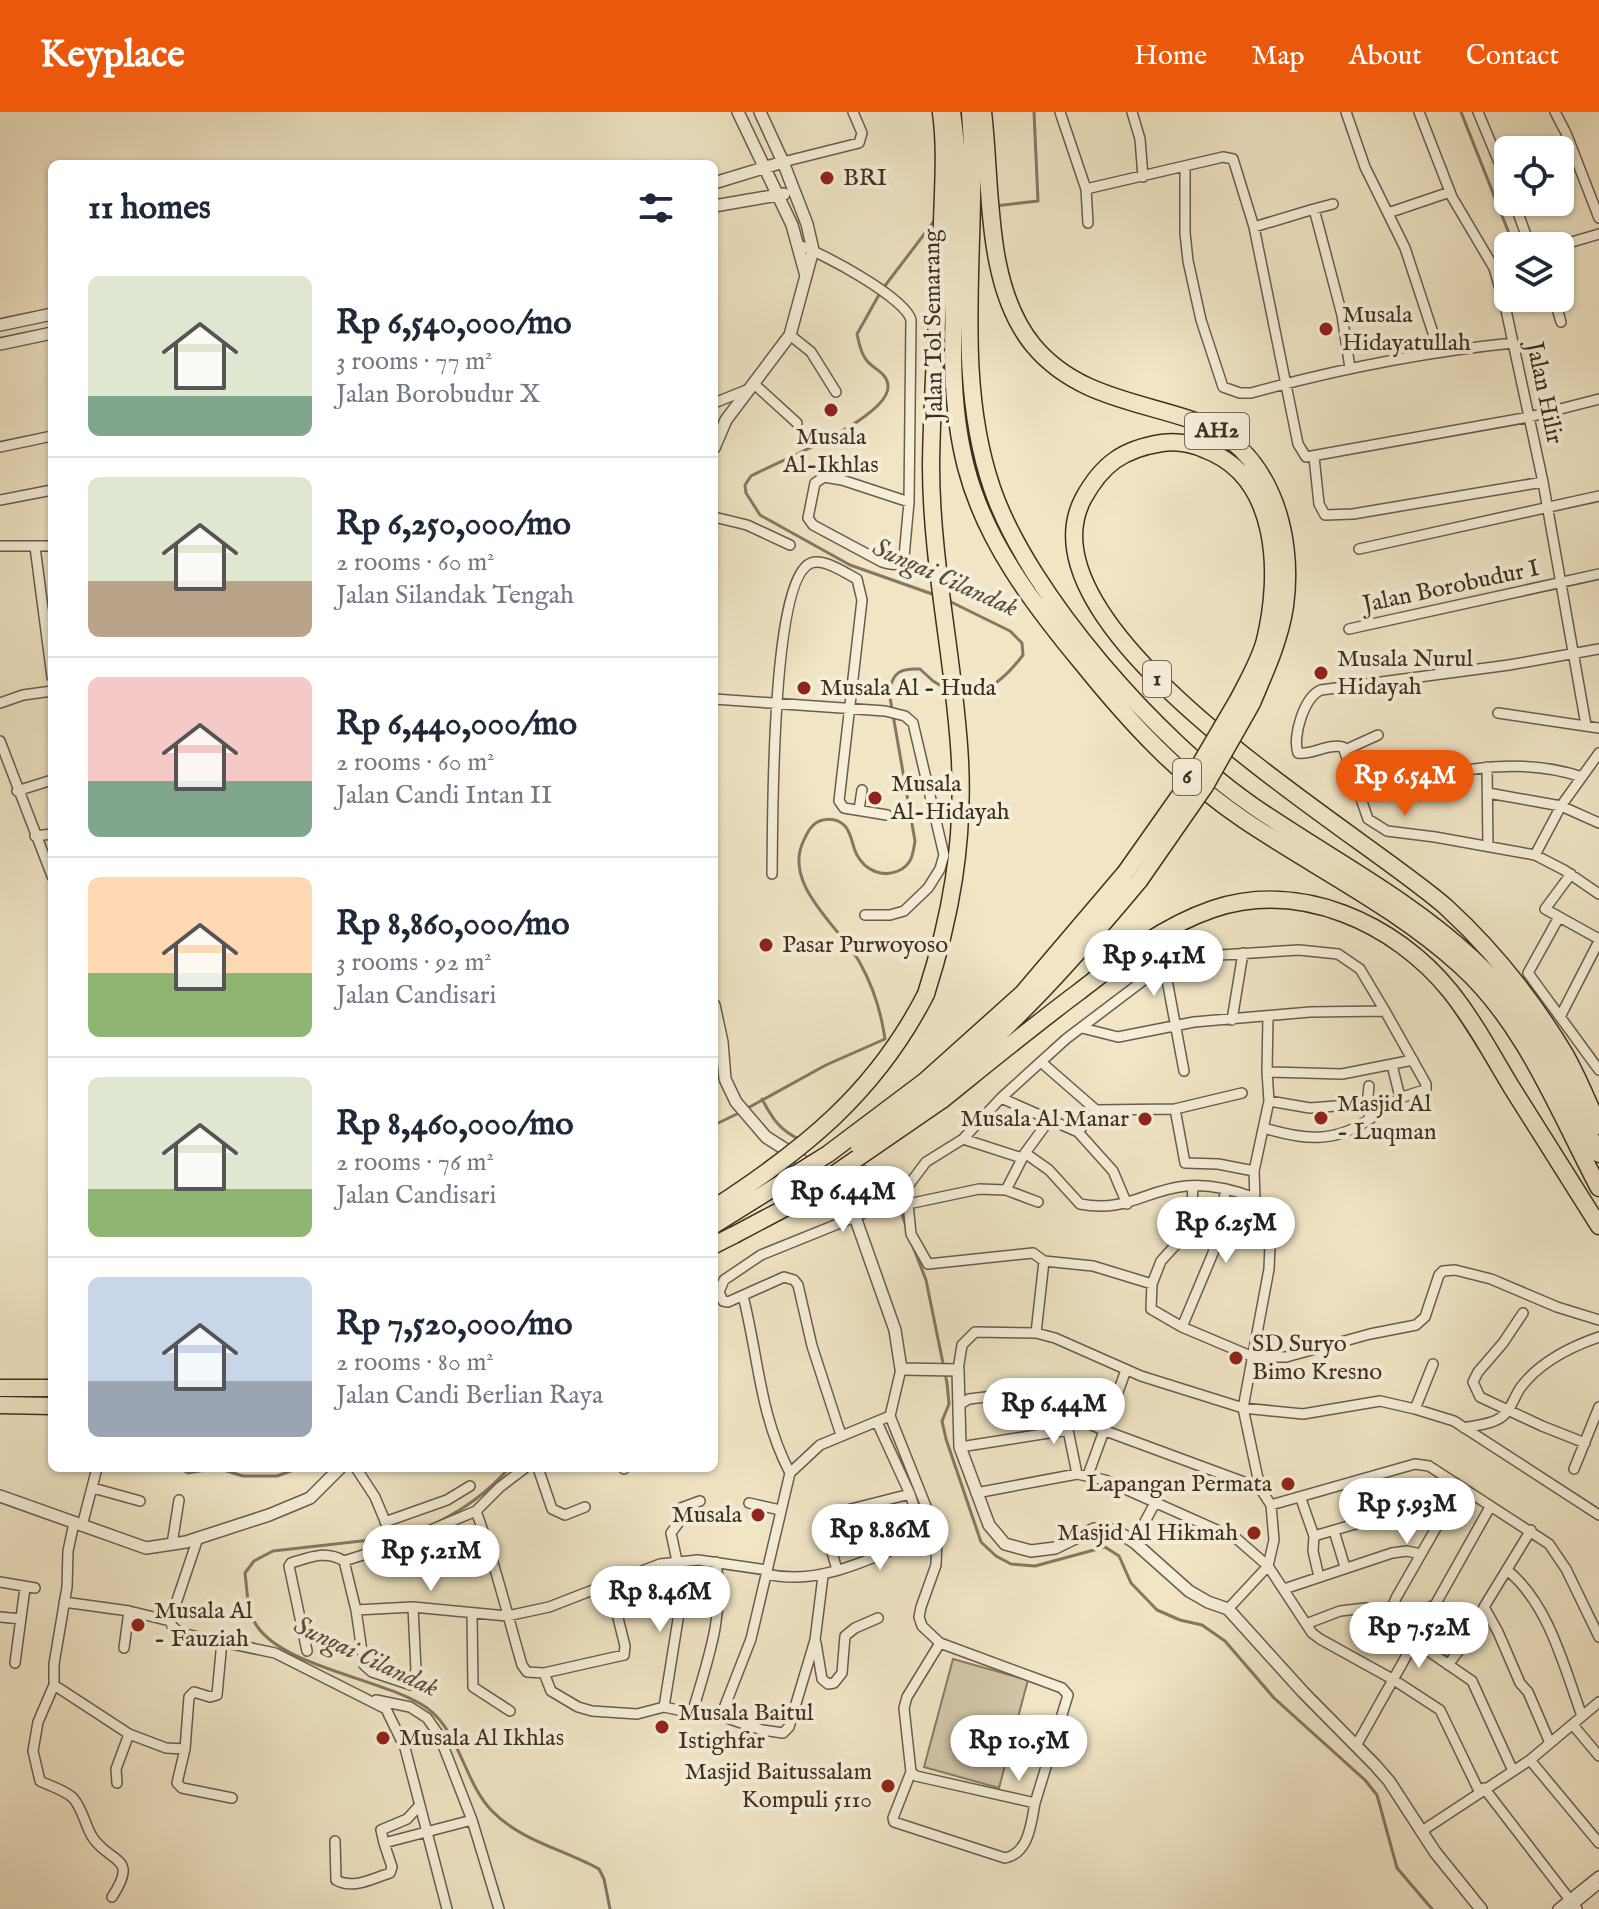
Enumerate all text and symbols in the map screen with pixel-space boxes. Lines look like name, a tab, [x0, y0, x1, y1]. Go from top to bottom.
text: Keyplace	[40, 32, 185, 80]
text: Home	[1134, 39, 1207, 74]
text: Map	[1251, 39, 1305, 74]
text: About	[1349, 39, 1422, 74]
text: Contact	[1466, 39, 1559, 74]
map controls	[1494, 136, 1574, 312]
button: locate	[1494, 136, 1574, 216]
place label: BRI	[843, 163, 887, 194]
marker: BRI	[818, 169, 836, 187]
icon: filters	[634, 186, 678, 230]
text: 11 homes	[88, 187, 211, 230]
street label: Jalan Tol Semarang	[917, 228, 951, 424]
button: layers	[1494, 232, 1574, 312]
place label: Musala Hidayatullah	[1342, 300, 1471, 359]
text: Rp 6,540,000/mo	[336, 302, 572, 345]
icon: home	[152, 308, 248, 404]
marker: Musala Hidayatullah	[1317, 320, 1335, 338]
street label: Jalan Hilir	[1517, 336, 1570, 447]
text: 3 rooms · 77 m²	[336, 345, 493, 378]
text: Jalan Borobudur X	[336, 378, 541, 411]
marker: Musala Al-Ikhlas	[822, 401, 840, 419]
road number: AH2	[1185, 413, 1249, 449]
place label: Musala Al-Ikhlas	[782, 422, 879, 481]
text: Rp 6,250,000/mo	[336, 503, 571, 546]
icon: home	[152, 509, 248, 605]
water label: Sungai Cilandak	[867, 531, 1024, 626]
text: 2 rooms · 60 m²	[336, 546, 495, 579]
street label: Jalan Borobudur I	[1357, 553, 1542, 621]
text: Jalan Silandak Tengah	[336, 579, 574, 612]
place label: Musala Nurul Hidayah	[1337, 644, 1474, 703]
road number: 1	[1143, 661, 1171, 697]
marker: Musala Nurul Hidayah	[1312, 664, 1330, 682]
place label: Musala Al - Huda	[820, 673, 997, 704]
marker: Musala Al - Huda	[795, 679, 813, 697]
text: Rp 6,440,000/mo	[336, 703, 577, 746]
icon: home	[152, 709, 248, 805]
text: 2 rooms · 60 m²	[336, 746, 495, 779]
pin: Rp 6.54M	[1322, 750, 1488, 818]
road number: 6	[1173, 759, 1201, 795]
text: Rp 6.54M	[1354, 759, 1456, 792]
place label: Musala Al-Hidayah	[890, 769, 1010, 828]
text: Jalan Candi Intan II	[336, 779, 552, 812]
marker: Musala Al-Hidayah	[866, 789, 884, 807]
text: Rp 8,860,000/mo	[336, 903, 570, 946]
icon: home	[152, 909, 248, 1005]
place label: Pasar Purwoyoso	[782, 930, 948, 961]
pin: Rp 9.41M	[1071, 930, 1237, 998]
marker: Pasar Purwoyoso	[757, 936, 775, 954]
text: Rp 9.41M	[1102, 939, 1206, 972]
text: 3 rooms · 92 m²	[336, 946, 492, 979]
text: Jalan Candisari	[336, 979, 496, 1012]
place label: Masjid Al - Luqman	[1337, 1089, 1437, 1148]
text: Rp 8,460,000/mo	[336, 1103, 574, 1146]
place label: Musala Al Manar	[960, 1104, 1129, 1135]
icon: home	[152, 1109, 248, 1205]
marker: Masjid Al - Luqman	[1312, 1109, 1330, 1127]
marker: Musala Al Manar	[1136, 1110, 1154, 1128]
text: 2 rooms · 76 m²	[336, 1146, 494, 1179]
pin: Rp 6.44M	[760, 1166, 926, 1234]
text: Rp 6.44M	[790, 1175, 896, 1208]
text: Jalan Candisari	[336, 1179, 496, 1212]
pin: Rp 6.25M	[1143, 1197, 1309, 1265]
text: Rp 6.25M	[1175, 1206, 1277, 1239]
text: Rp 7,520,000/mo	[336, 1303, 573, 1346]
icon: home	[152, 1309, 248, 1405]
place label: SD Suryo Bimo Kresno	[1252, 1329, 1382, 1388]
text: 2 rooms · 80 m²	[336, 1346, 494, 1379]
marker: SD Suryo Bimo Kresno	[1227, 1349, 1245, 1367]
pin: Rp 6.44M	[971, 1378, 1137, 1446]
text: Jalan Candi Berlian Raya	[336, 1379, 603, 1412]
text: Rp 6.44M	[1001, 1387, 1107, 1420]
place label: Lapangan Permata	[1086, 1469, 1273, 1500]
marker: Lapangan Permata	[1279, 1475, 1297, 1493]
pin: Rp 5.93M	[1324, 1478, 1490, 1546]
text: Rp 5.93M	[1357, 1487, 1457, 1520]
place label: Musala	[672, 1500, 743, 1531]
pin: Rp 8.86M	[797, 1504, 963, 1572]
marker: Musala	[749, 1506, 767, 1524]
text: Rp 8.86M	[830, 1513, 930, 1546]
place label: Masjid Al Hikmah	[1057, 1518, 1238, 1549]
marker: Masjid Al Hikmah	[1245, 1524, 1263, 1542]
pin: Rp 5.21M	[348, 1525, 514, 1593]
text: Rp 5.21M	[381, 1534, 481, 1567]
pin: Rp 8.46M	[577, 1566, 743, 1634]
text: Rp 8.46M	[608, 1575, 712, 1608]
place label: Musala Al - Fauziah	[154, 1596, 253, 1655]
pin: Rp 7.52M	[1336, 1602, 1502, 1670]
water label: Sungai Cilandak	[288, 1609, 444, 1706]
text: Rp 7.52M	[1367, 1611, 1471, 1644]
marker: Musala Al - Fauziah	[129, 1616, 147, 1634]
place label: Musala Baitul Istighfar	[678, 1698, 814, 1757]
pin: Rp 10.5M	[936, 1715, 1102, 1783]
marker: Musala Baitul Istighfar	[653, 1718, 671, 1736]
place label: Musala Al Ikhlas	[399, 1723, 564, 1754]
text: Rp 10.5M	[968, 1724, 1070, 1757]
marker: Musala Al Ikhlas	[374, 1729, 392, 1747]
place label: Masjid Baitussalam Kompuli 5110	[685, 1757, 872, 1816]
marker: Masjid Baitussalam Kompuli 5110	[879, 1777, 897, 1795]

